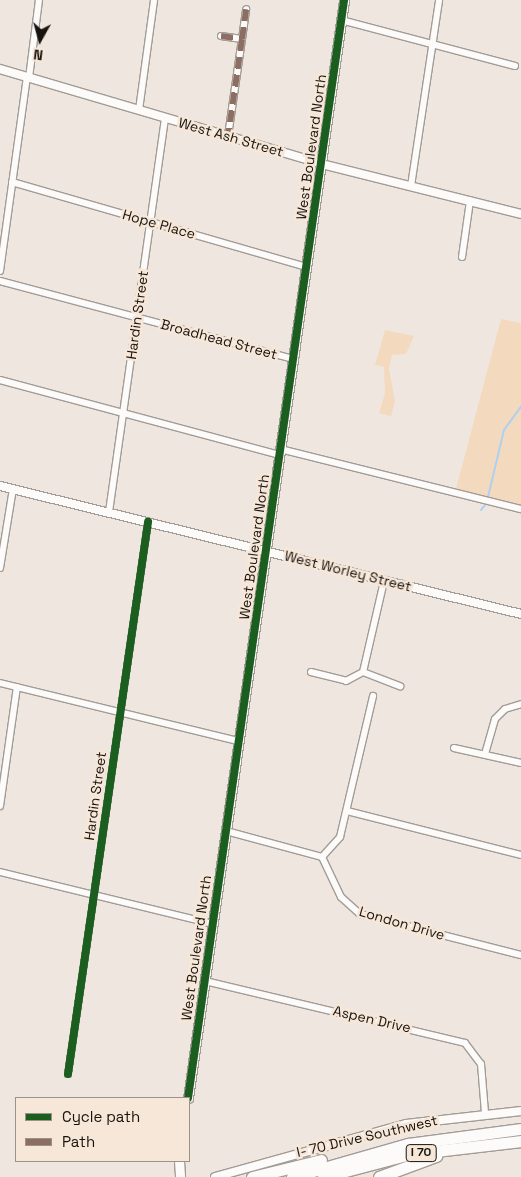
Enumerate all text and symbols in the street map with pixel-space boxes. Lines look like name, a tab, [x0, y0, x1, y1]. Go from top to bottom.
north arrow	[15, 15, 65, 65]
text: N	[32, 45, 44, 64]
street label: West Boulevard North	[292, 73, 330, 221]
street label: West Ash Street	[176, 114, 286, 160]
street label: Hope Place	[121, 206, 197, 242]
street label: Hardin Street	[122, 269, 152, 361]
street label: Broadhead Street	[159, 315, 279, 363]
street label: West Boulevard North	[235, 473, 273, 621]
street label: West Worley Street	[283, 547, 413, 595]
street label: Hardin Street	[80, 750, 110, 842]
street label: West Boulevard North	[177, 874, 215, 1022]
street label: London Drive	[357, 903, 447, 943]
street label: Aspen Drive	[332, 1002, 412, 1036]
legend	[15, 1097, 190, 1162]
text: Cycle path	[62, 1107, 140, 1126]
street label: I- 70 Drive Southwest	[295, 1112, 439, 1160]
text: Path	[62, 1132, 95, 1151]
road number: I 70	[405, 1144, 437, 1162]

